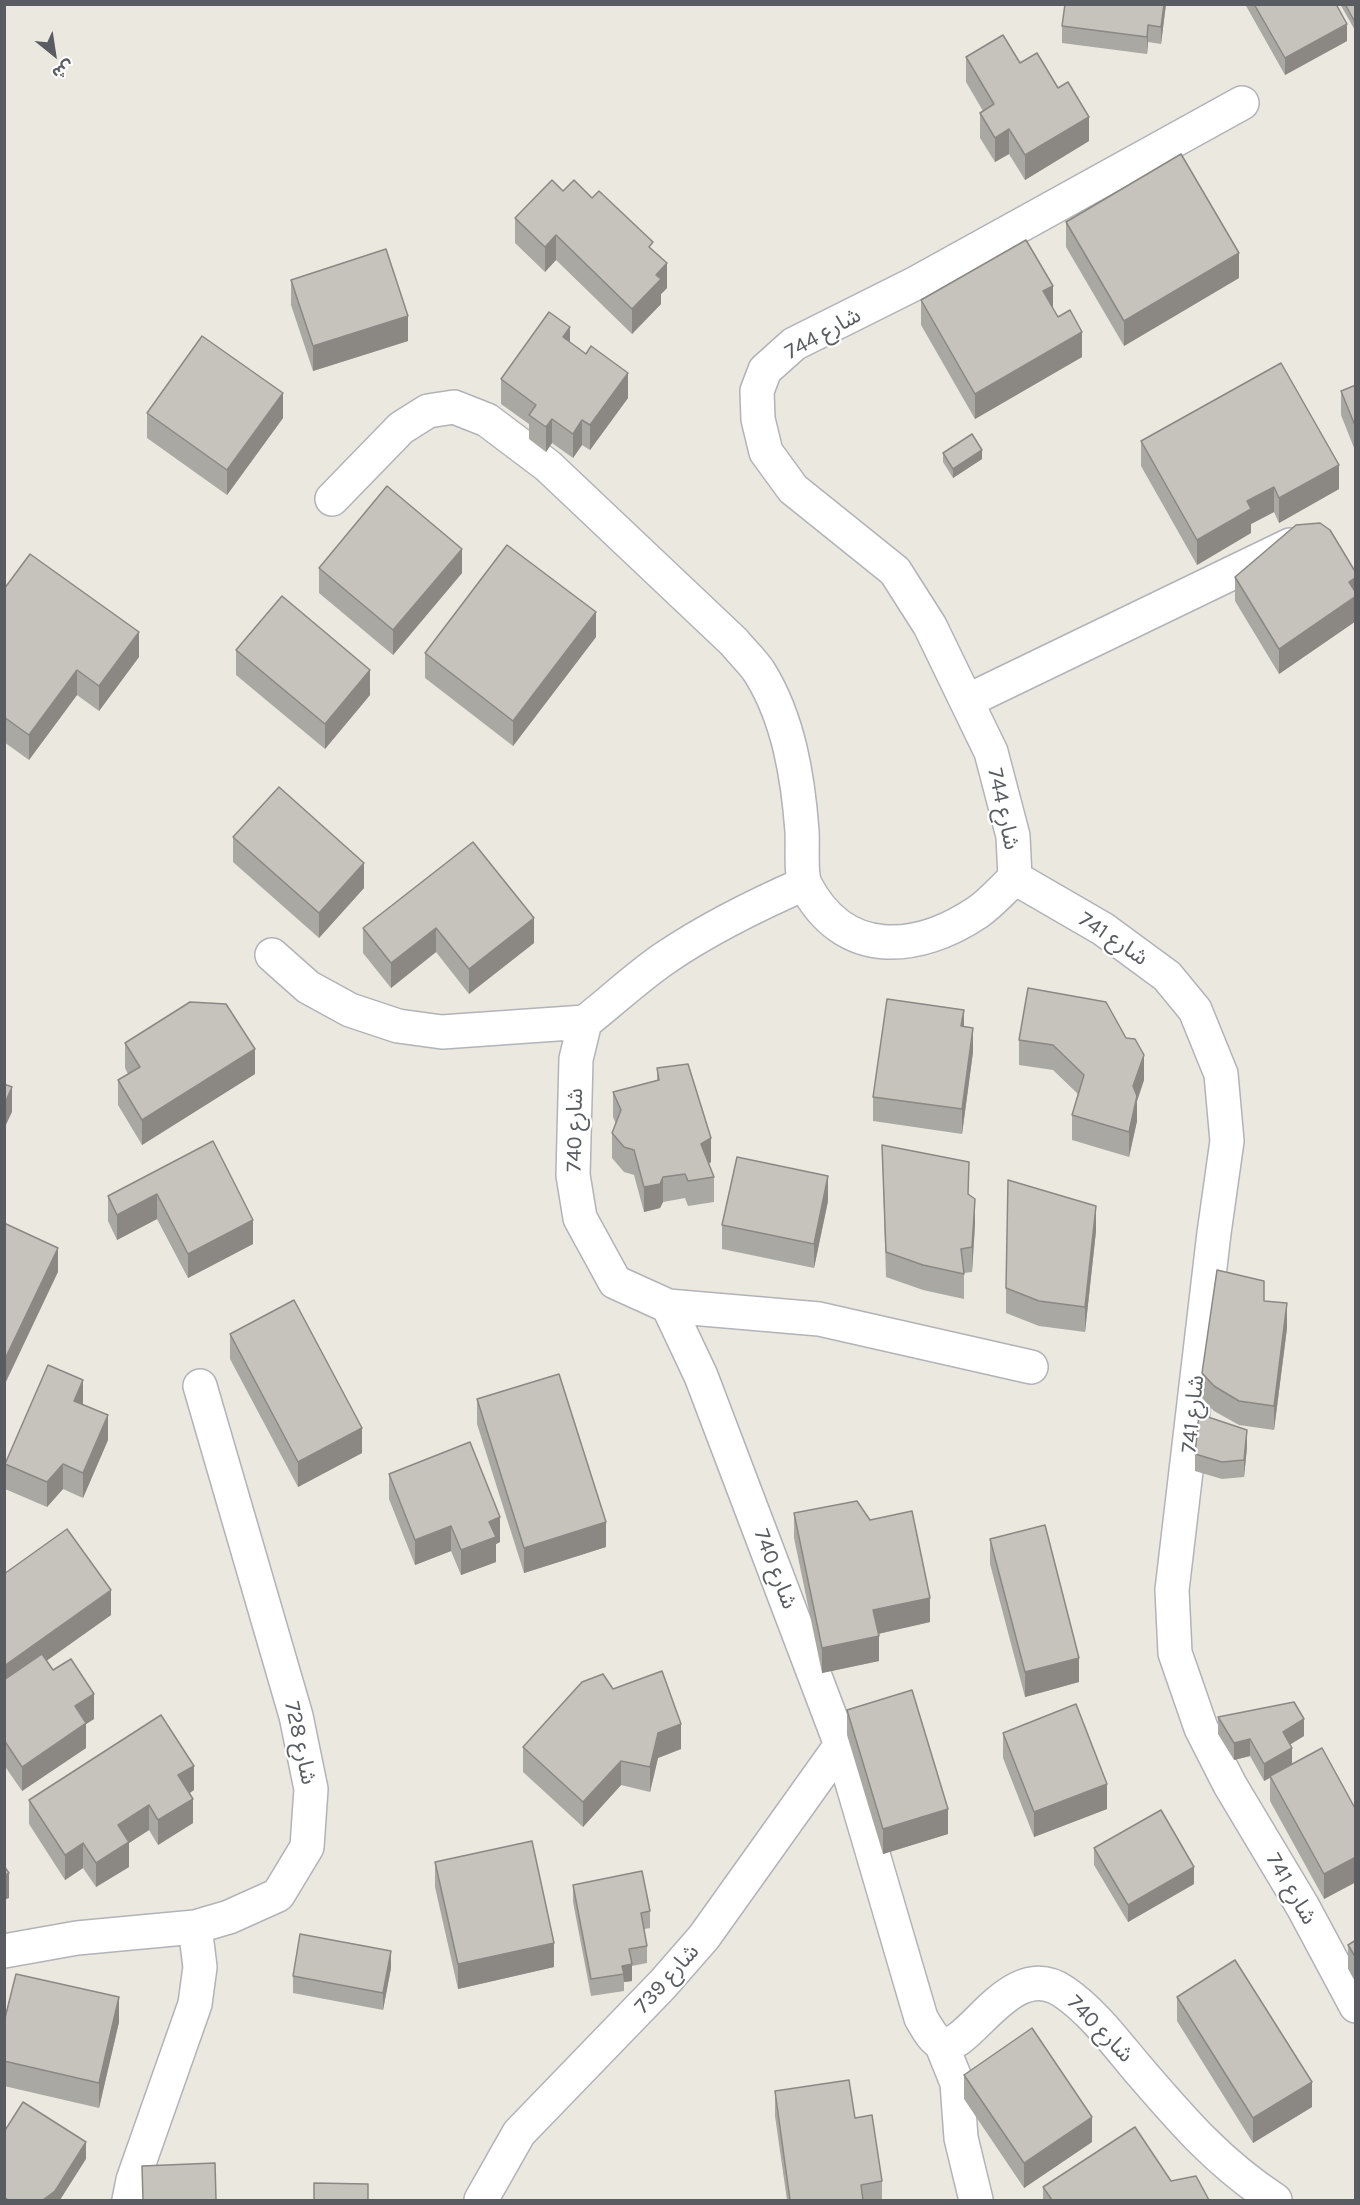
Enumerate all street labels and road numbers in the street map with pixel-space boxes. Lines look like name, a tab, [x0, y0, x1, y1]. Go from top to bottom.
street label: شارع 744	[780, 302, 866, 366]
street label: شارع 744	[981, 766, 1025, 852]
street label: شارع 741	[1073, 906, 1153, 972]
street label: شارع 740	[561, 1088, 589, 1172]
street label: شارع 741	[1176, 1374, 1210, 1454]
street label: شارع 740	[748, 1525, 802, 1613]
street label: شارع 728	[278, 1699, 322, 1787]
street label: شارع 741	[1260, 1849, 1322, 1929]
street label: شارع 739	[629, 1939, 705, 2019]
street label: شارع 740	[1061, 1990, 1139, 2068]

